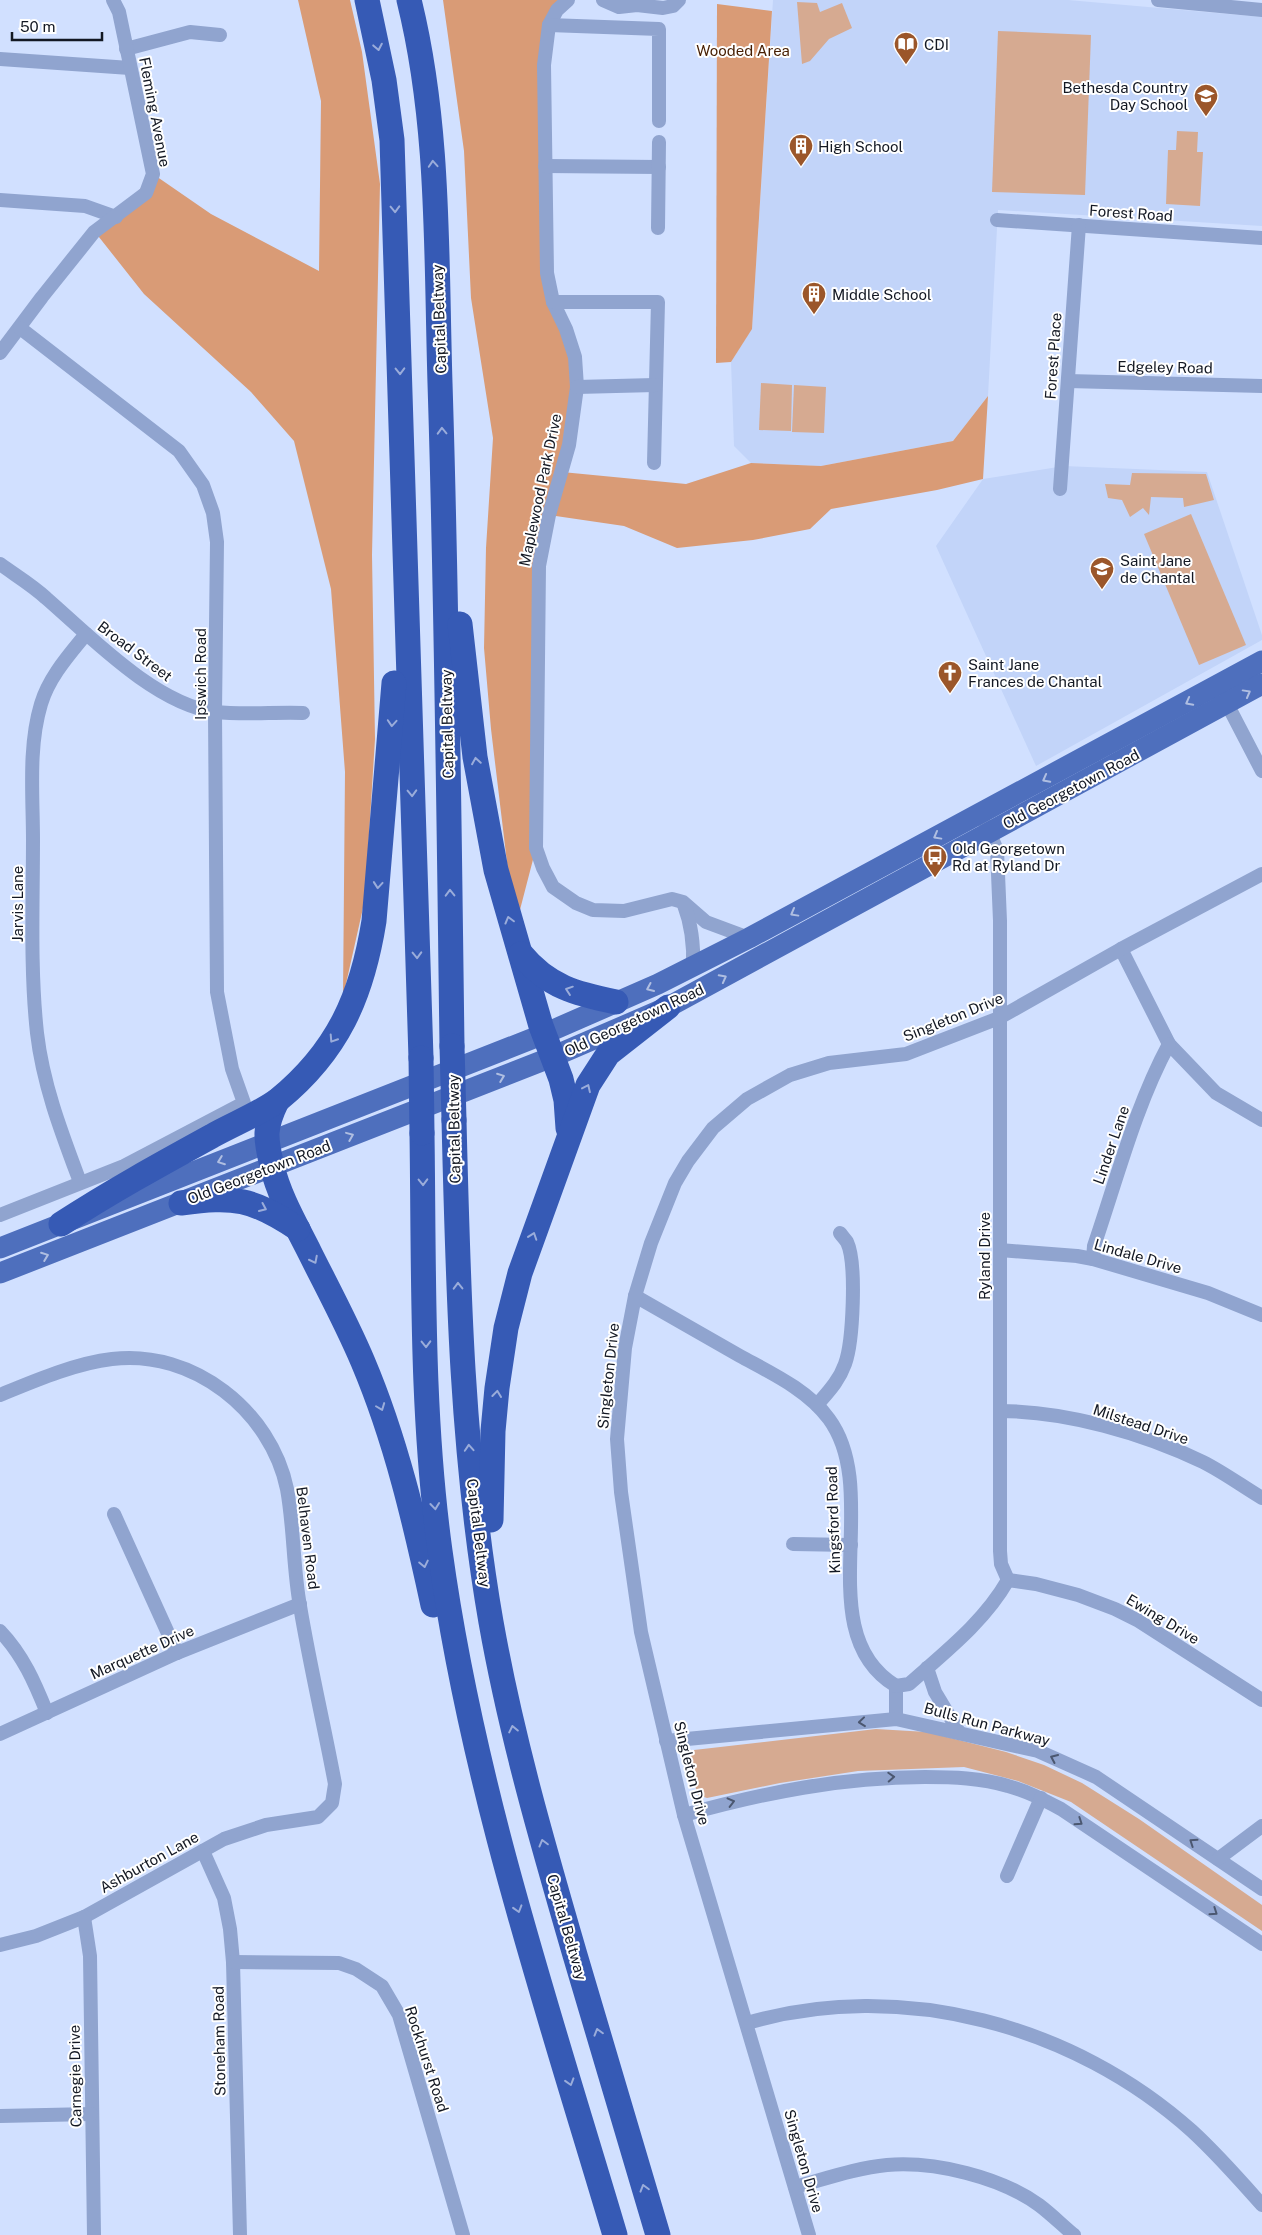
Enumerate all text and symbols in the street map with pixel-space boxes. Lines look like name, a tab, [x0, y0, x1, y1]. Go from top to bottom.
scale bar	[12, 10, 102, 42]
text: 50 m	[20, 18, 55, 35]
library icon: CDI	[893, 31, 919, 65]
place label: CDI	[924, 36, 949, 53]
park label: Wooded Area	[696, 42, 790, 59]
one-way arrow	[372, 43, 383, 52]
street label: Fleming Avenue	[136, 56, 174, 168]
place label: Bethesda Country Day School	[1063, 79, 1188, 113]
school or university icon: Bethesda Country Day School	[1193, 83, 1219, 117]
building icon: High School	[788, 133, 814, 167]
place label: High School	[818, 138, 903, 155]
one-way arrow	[428, 159, 439, 167]
street label: Forest Road	[1089, 202, 1173, 224]
one-way arrow	[390, 205, 401, 213]
street label: Capital Beltway	[429, 264, 449, 374]
building icon: Middle School	[801, 281, 827, 315]
place label: Middle School	[832, 286, 931, 303]
street label: Forest Place	[1041, 312, 1065, 400]
street label: Edgeley Road	[1117, 358, 1213, 376]
one-way arrow	[395, 368, 405, 375]
street label: Maplewood Park Drive	[516, 412, 564, 568]
one-way arrow	[437, 427, 447, 434]
place label: Saint Jane de Chantal	[1120, 552, 1195, 586]
school or university icon: Saint Jane de Chantal	[1089, 556, 1115, 590]
street label: Broad Street	[94, 617, 176, 685]
street label: Ipswich Road	[192, 628, 209, 720]
place label: Saint Jane Frances de Chantal	[968, 656, 1102, 690]
church icon: Saint Jane Frances de Chantal	[937, 660, 963, 694]
street label: Capital Beltway	[438, 669, 456, 779]
one-way arrow	[1242, 689, 1251, 699]
one-way arrow	[1185, 696, 1194, 706]
one-way arrow	[387, 719, 398, 727]
street label: Old Georgetown Road	[1000, 746, 1142, 832]
one-way arrow	[472, 757, 482, 766]
one-way arrow	[1042, 773, 1051, 783]
one-way arrow	[407, 789, 418, 797]
one-way arrow	[933, 829, 942, 839]
place label: Old Georgetown Rd at Ryland Dr	[952, 840, 1065, 874]
bus stop icon: Old Georgetown Rd at Ryland Dr	[922, 844, 948, 878]
street label: Jarvis Lane	[9, 866, 26, 942]
one-way arrow	[372, 881, 383, 889]
one-way arrow	[445, 888, 455, 896]
one-way arrow	[790, 907, 799, 917]
one-way arrow	[504, 916, 515, 925]
one-way arrow	[412, 952, 423, 960]
one-way arrow	[718, 974, 727, 984]
street label: Old Georgetown Road	[562, 980, 706, 1060]
one-way arrow	[646, 981, 655, 992]
one-way arrow	[566, 986, 574, 996]
street label: Singleton Drive	[900, 989, 1006, 1045]
one-way arrow	[330, 1033, 340, 1042]
one-way arrow	[496, 1073, 505, 1083]
street label: Capital Beltway	[445, 1074, 463, 1184]
one-way arrow	[581, 1084, 591, 1093]
street label: Linder Lane	[1090, 1103, 1132, 1187]
one-way arrow	[345, 1132, 354, 1143]
street label: Old Georgetown Road	[185, 1137, 333, 1207]
one-way arrow	[217, 1155, 226, 1166]
one-way arrow	[418, 1178, 428, 1186]
one-way arrow	[258, 1201, 267, 1212]
street label: Ryland Drive	[976, 1212, 993, 1300]
one-way arrow	[527, 1232, 537, 1240]
street label: Lindale Drive	[1092, 1235, 1184, 1277]
one-way arrow	[41, 1251, 49, 1261]
one-way arrow	[308, 1254, 318, 1263]
one-way arrow	[453, 1282, 463, 1290]
street label: Singleton Drive	[594, 1322, 622, 1430]
one-way arrow	[420, 1341, 431, 1349]
one-way arrow	[491, 1389, 502, 1397]
street label: Milstead Drive	[1091, 1401, 1191, 1447]
one-way arrow	[375, 1403, 385, 1411]
one-way arrow	[464, 1444, 475, 1452]
street label: Kingsford Road	[823, 1466, 843, 1574]
street label: Capital Beltway	[464, 1478, 494, 1588]
street label: Belhaven Road	[293, 1486, 323, 1590]
one-way arrow	[429, 1503, 440, 1511]
one-way arrow	[418, 1559, 429, 1568]
street label: Ewing Drive	[1123, 1591, 1203, 1647]
street label: Marquette Drive	[88, 1622, 196, 1682]
street label: Bulls Run Parkway	[922, 1699, 1052, 1749]
one-way arrow	[858, 1716, 866, 1727]
street label: Singleton Drive	[671, 1719, 713, 1827]
one-way arrow	[508, 1725, 519, 1733]
one-way arrow	[1050, 1754, 1059, 1765]
one-way arrow	[888, 1772, 896, 1783]
one-way arrow	[727, 1797, 736, 1808]
one-way arrow	[1073, 1816, 1083, 1825]
street label: Ashburton Lane	[97, 1828, 201, 1896]
one-way arrow	[538, 1839, 548, 1847]
one-way arrow	[1189, 1839, 1199, 1848]
street label: Capital Beltway	[544, 1872, 590, 1982]
one-way arrow	[513, 1905, 523, 1913]
one-way arrow	[1208, 1906, 1218, 1915]
street label: Stoneham Road	[210, 1986, 228, 2096]
street label: Rockhurst Road	[402, 2004, 452, 2114]
street label: Carnegie Drive	[66, 2025, 84, 2127]
one-way arrow	[594, 2029, 604, 2037]
one-way arrow	[564, 2077, 574, 2086]
street label: Singleton Drive	[781, 2107, 827, 2215]
one-way arrow	[639, 2185, 649, 2193]

